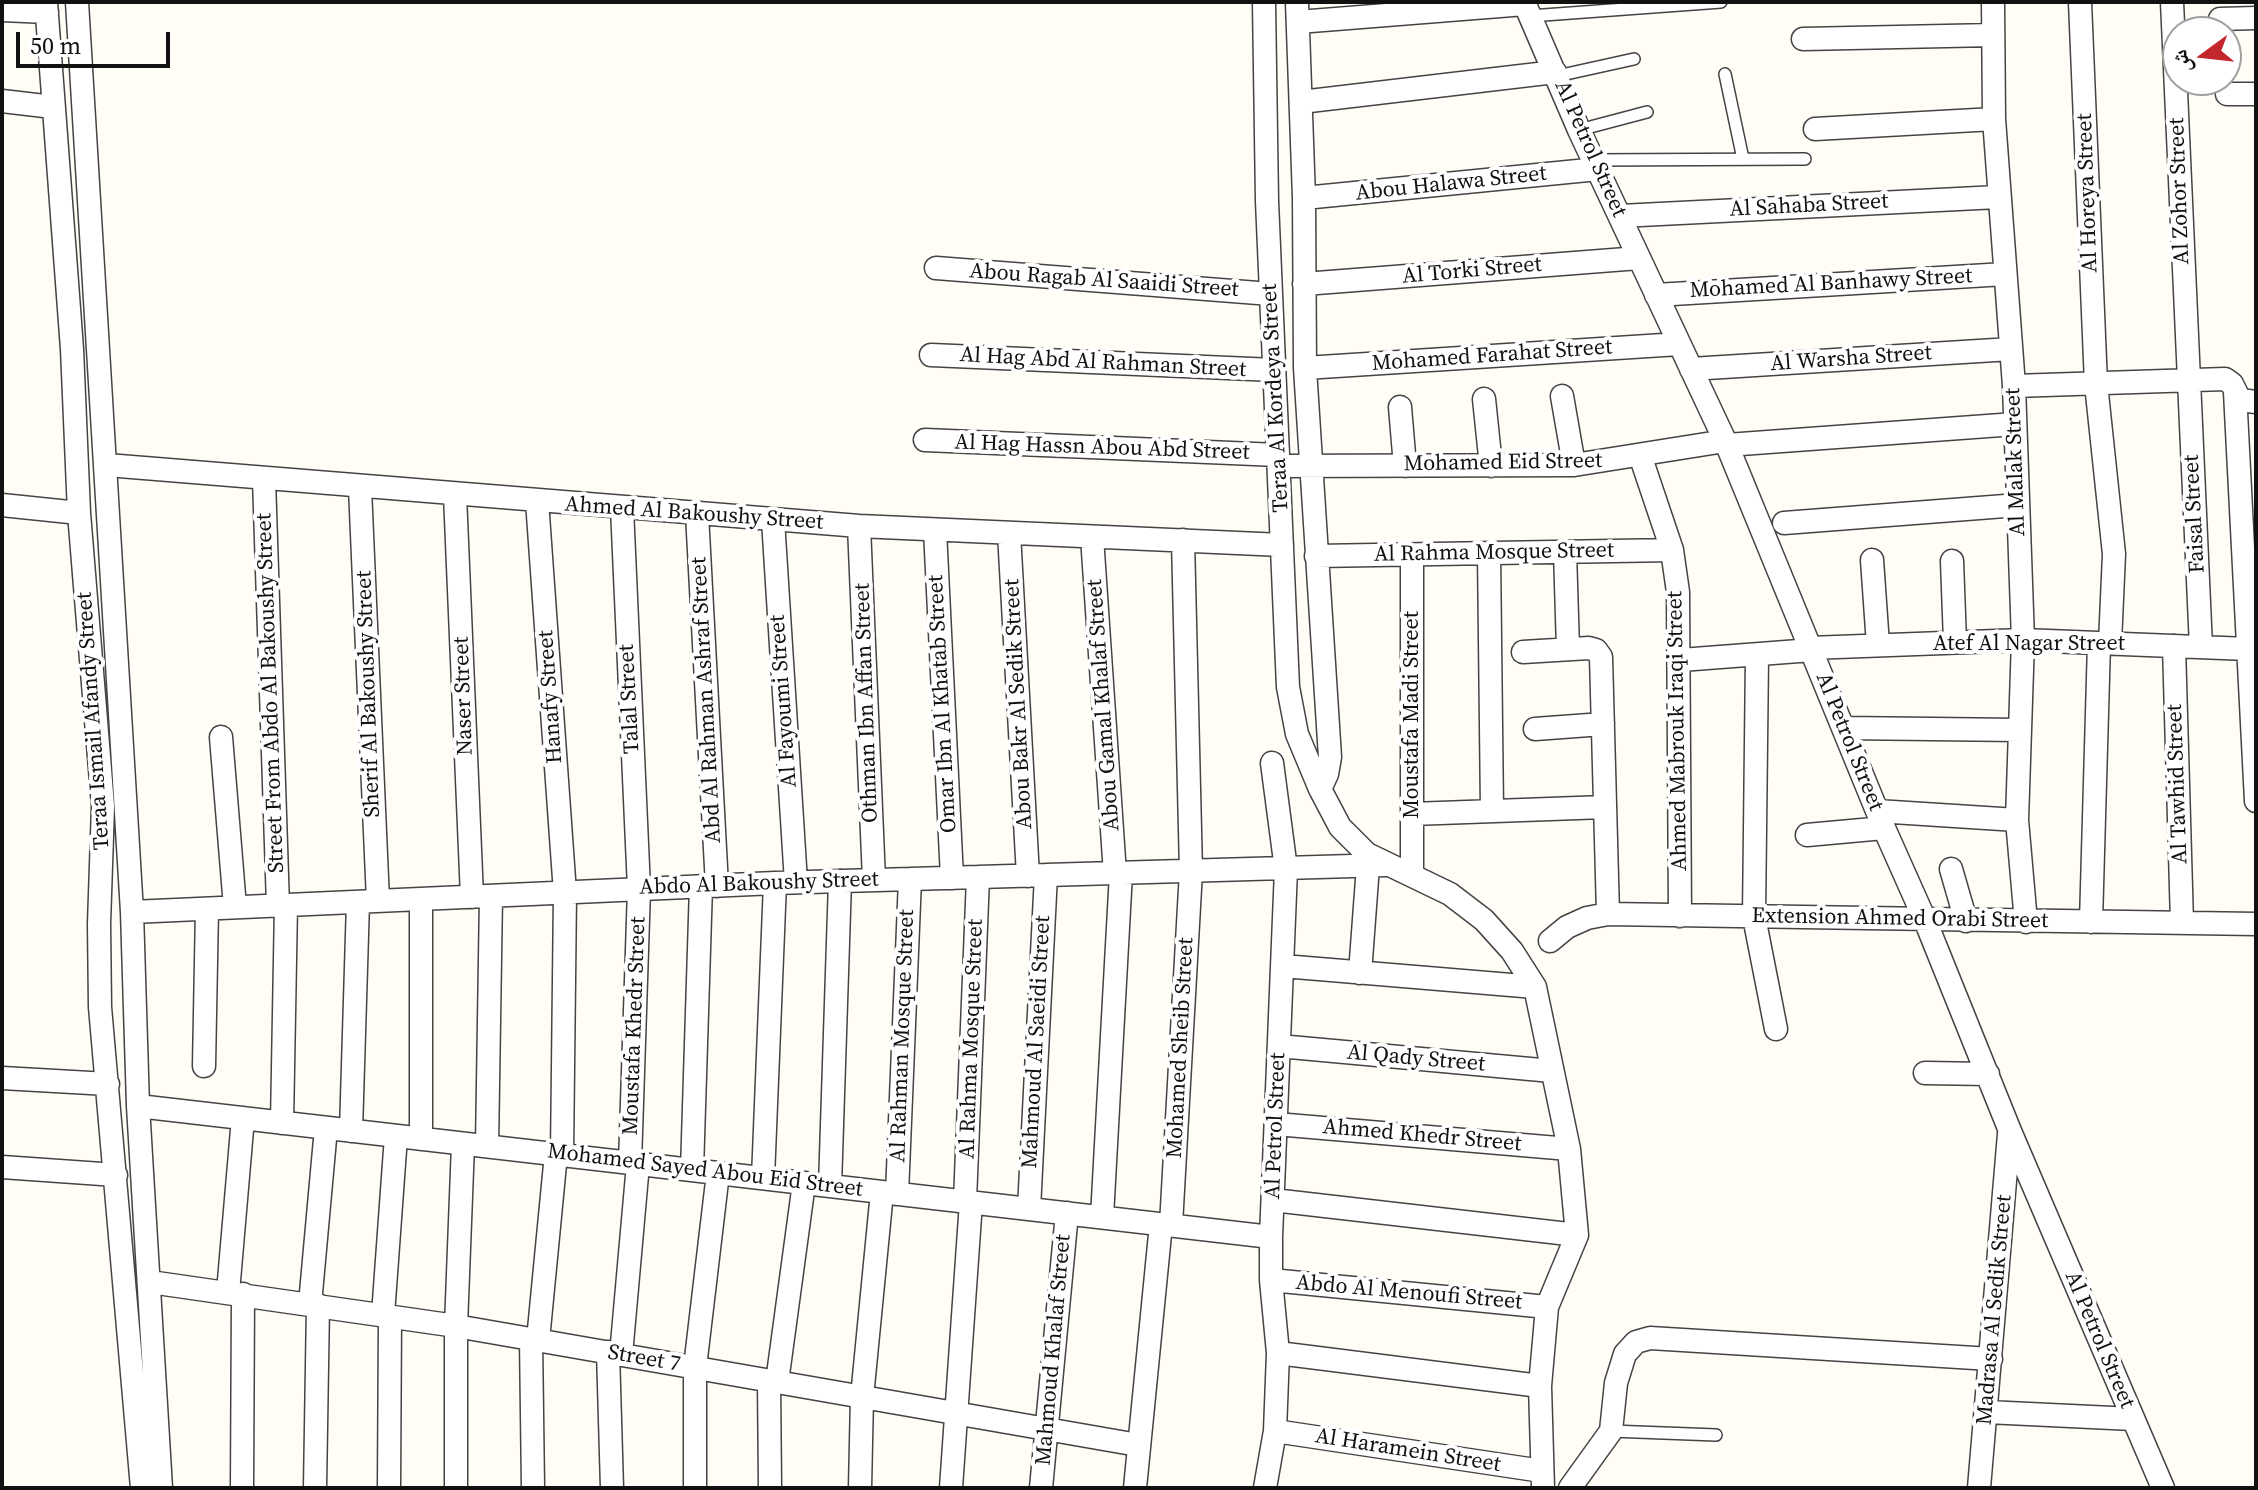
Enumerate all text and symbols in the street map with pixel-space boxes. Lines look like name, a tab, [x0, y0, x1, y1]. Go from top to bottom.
scale bar	[20, 16, 174, 66]
north arrow	[2162, 16, 2242, 96]
text: 50 m	[30, 29, 81, 62]
text: ش	[2163, 47, 2198, 77]
street label: Al Petrol Street	[1548, 77, 1632, 221]
street label: Al Horeya Street	[2072, 113, 2104, 273]
street label: Al Zohor Street	[2164, 117, 2196, 265]
street label: Abou Halawa Street	[1354, 161, 1548, 207]
street label: Al Sahaba Street	[1729, 189, 1889, 223]
street label: Al Torki Street	[1401, 252, 1543, 290]
street label: Abou Ragab Al Saaidi Street	[968, 258, 1240, 304]
street label: Mohamed Al Banhawy Street	[1689, 263, 1973, 305]
street label: Teraa Al Kordeya Street	[1257, 283, 1295, 513]
street label: Mohamed Farahat Street	[1371, 334, 1613, 378]
street label: Al Warsha Street	[1769, 340, 1933, 378]
street label: Al Hag Abd Al Rahman Street	[959, 342, 1247, 384]
street label: Al Malak Street	[2000, 387, 2032, 537]
street label: Al Hag Hassn Abou Abd Street	[954, 430, 1250, 466]
street label: Mohamed Eid Street	[1404, 448, 1602, 478]
street label: Faisal Street	[2179, 454, 2211, 574]
street label: Ahmed Al Bakoushy Street	[564, 492, 824, 536]
street label: Street From Abdo Al Bakoushy Street	[252, 513, 290, 873]
street label: Al Rahma Mosque Street	[1374, 538, 1614, 568]
street label: Abd Al Rahman Ashraf Street	[686, 556, 728, 844]
street label: Sherif Al Bakoushy Street	[351, 570, 387, 818]
street label: Omar Ibn Al Khatab Street	[923, 574, 963, 834]
street label: Abou Bakr Al Sedik Street	[999, 578, 1039, 830]
street label: Abou Gamal Khalaf Street	[1082, 578, 1126, 832]
street label: Othman Ibn Affan Street	[850, 583, 884, 823]
street label: Teraa Ismail Afandy Street	[72, 591, 116, 851]
street label: Ahmed Mabrouk Iraqi Street	[1662, 591, 1694, 871]
street label: Moustafa Madi Street	[1399, 611, 1425, 819]
street label: Al Fayoumi Street	[765, 614, 803, 788]
street label: Hanafy Street	[533, 629, 569, 765]
street label: Atef Al Nagar Street	[1933, 631, 2125, 657]
street label: Naser Street	[449, 636, 479, 756]
street label: Talal Street	[614, 644, 646, 754]
street label: Al Petrol Street	[1809, 669, 1889, 815]
street label: Al Tawhid Street	[2162, 704, 2194, 864]
street label: Abdo Al Bakoushy Street	[639, 867, 879, 901]
street label: Extension Ahmed Orabi Street	[1751, 903, 2049, 935]
street label: Al Rahman Mosque Street	[885, 909, 921, 1163]
street label: Mahmoud Al Saeidi Street	[1017, 915, 1057, 1169]
street label: Moustafa Khedr Street	[618, 916, 652, 1136]
street label: Al Rahma Mosque Street	[955, 918, 989, 1160]
street label: Mohamed Sheib Street	[1162, 937, 1200, 1159]
street label: Al Qady Street	[1346, 1040, 1486, 1078]
street label: Al Petrol Street	[1260, 1052, 1292, 1200]
street label: Ahmed Khedr Street	[1322, 1114, 1522, 1158]
street label: Mohamed Sayed Abou Eid Street	[546, 1139, 864, 1203]
street label: Madrasa Al Sedik Street	[1972, 1194, 2018, 1426]
street label: Mahmoud Khalaf Street	[1031, 1233, 1077, 1467]
street label: Al Petrol Street	[2058, 1267, 2140, 1413]
street label: Abdo Al Menoufi Street	[1295, 1270, 1523, 1316]
street label: Street 7	[606, 1340, 682, 1378]
street label: Al Haramein Street	[1313, 1423, 1503, 1479]

